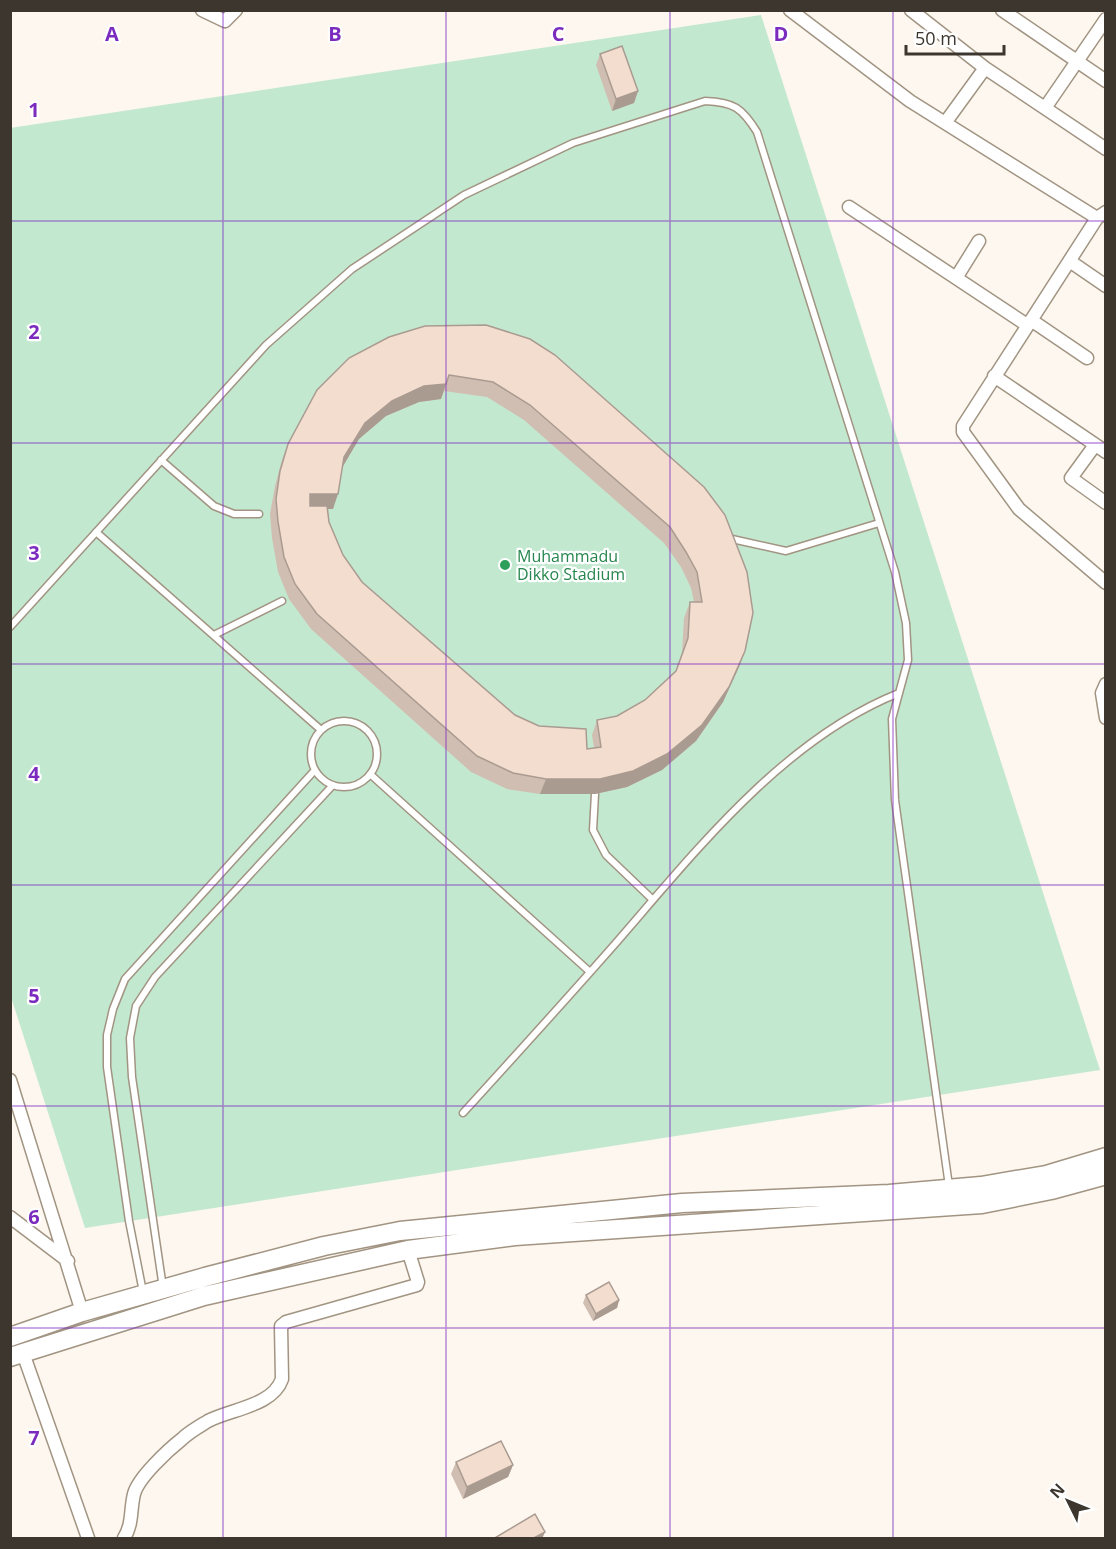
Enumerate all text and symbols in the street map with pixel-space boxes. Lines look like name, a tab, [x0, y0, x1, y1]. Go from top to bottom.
scale bar	[906, 18, 1004, 56]
text: A	[105, 20, 119, 47]
text: B	[328, 20, 342, 47]
text: C	[552, 20, 565, 47]
text: D	[774, 20, 788, 47]
text: 50 m	[915, 26, 957, 50]
text: 1	[28, 96, 40, 123]
text: 2	[28, 318, 40, 345]
text: 3	[28, 539, 40, 566]
place label: Muhammadu Dikko Stadium	[517, 545, 625, 585]
marker: Muhammadu Dikko Stadium	[498, 558, 512, 572]
text: 4	[28, 760, 40, 787]
text: 5	[28, 982, 40, 1009]
text: 6	[28, 1203, 40, 1230]
text: 7	[28, 1424, 40, 1451]
north arrow	[1038, 1471, 1098, 1531]
text: N	[1045, 1479, 1070, 1503]

